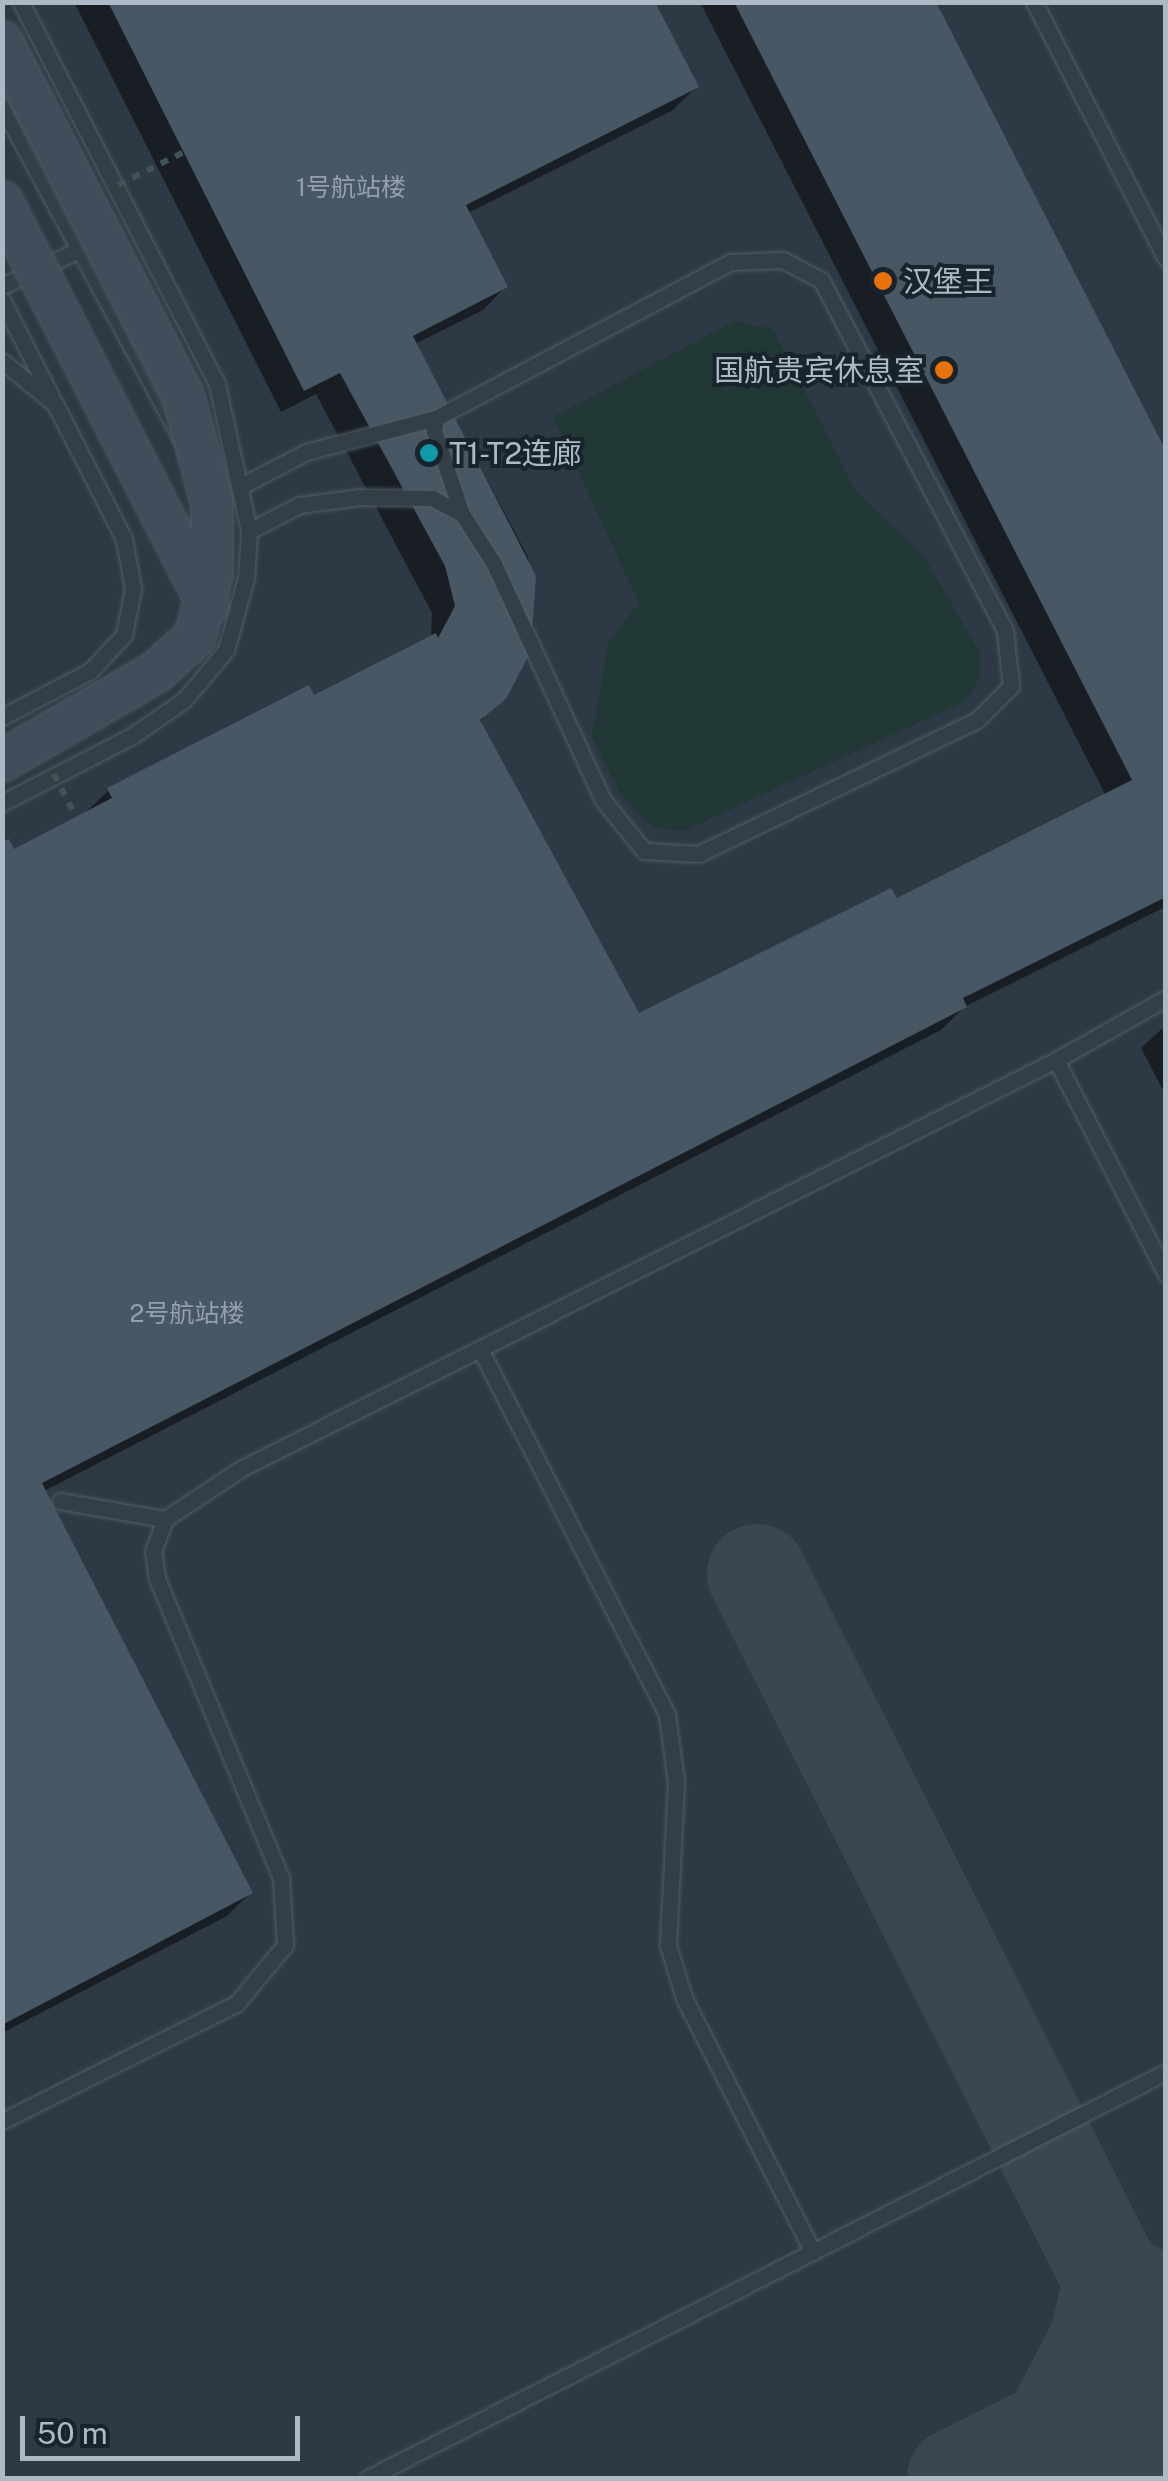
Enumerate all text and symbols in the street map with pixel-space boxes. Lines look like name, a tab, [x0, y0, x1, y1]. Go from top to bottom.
house number: 1号航站楼	[296, 172, 406, 202]
place label: 汉堡王	[903, 263, 993, 299]
marker: 汉堡王	[872, 270, 894, 292]
place label: 国航贵宾休息室	[714, 352, 924, 388]
marker: 国航贵宾休息室	[933, 359, 955, 381]
place label: T1-T2连廊	[449, 435, 582, 471]
marker: T1-T2连廊	[418, 442, 440, 464]
house number: 2号航站楼	[130, 1298, 244, 1328]
scale bar	[25, 2396, 305, 2458]
text: 50 m	[37, 2415, 108, 2451]

